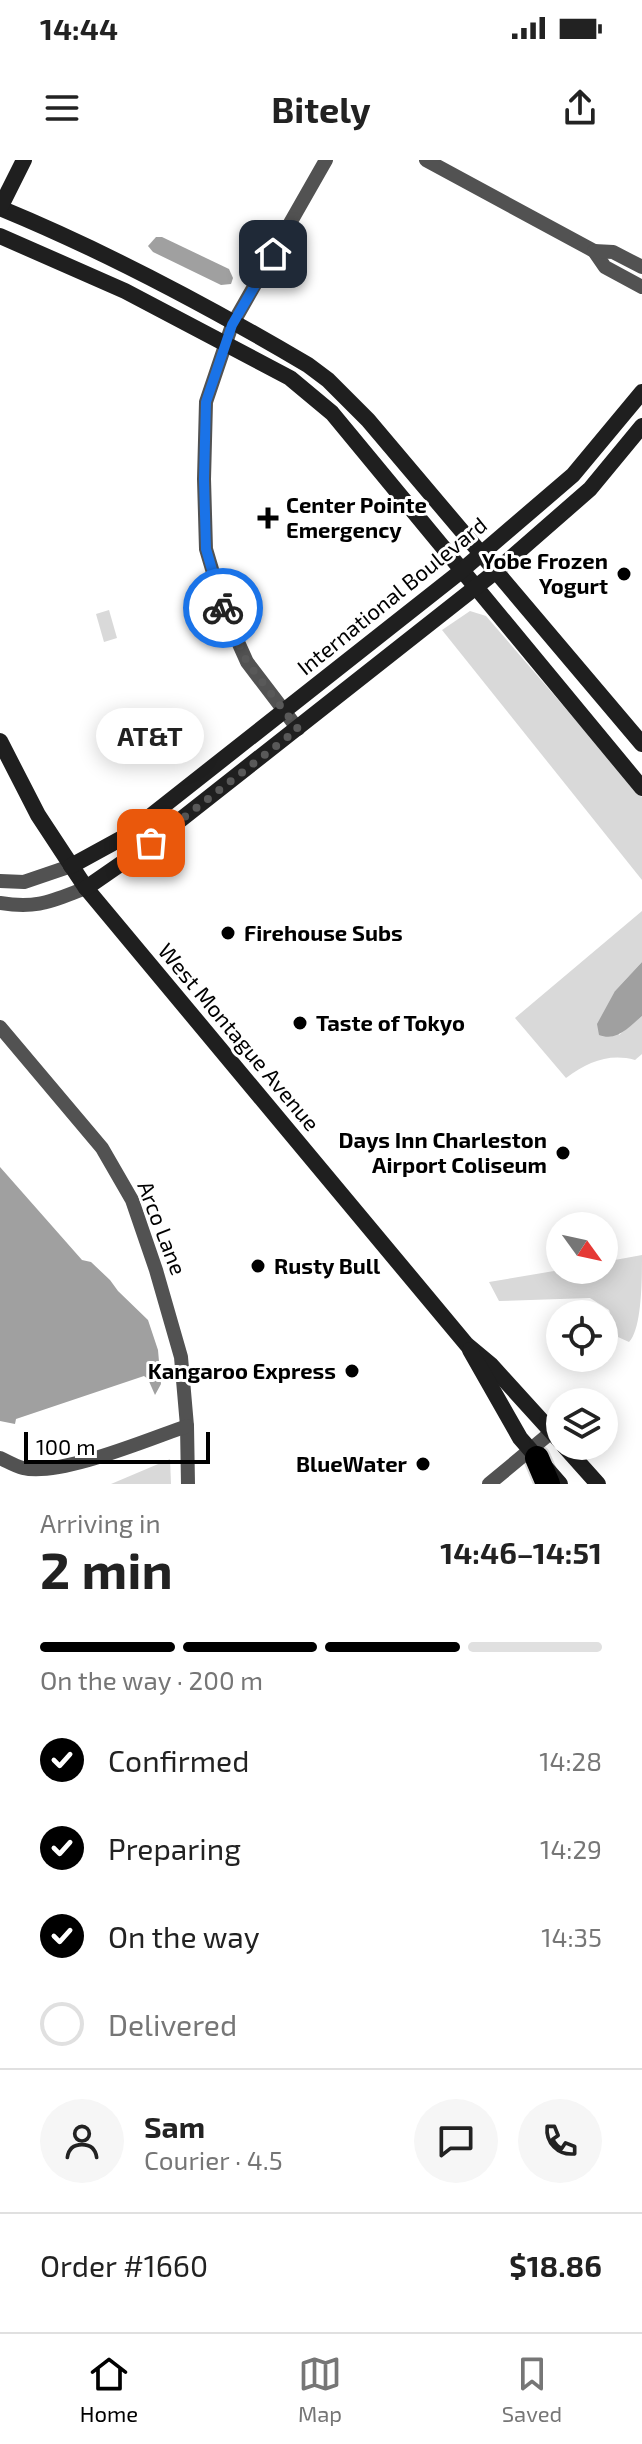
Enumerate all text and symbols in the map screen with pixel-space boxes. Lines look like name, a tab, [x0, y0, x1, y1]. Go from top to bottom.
text: 14:44	[40, 10, 118, 46]
icon: menu	[40, 86, 84, 130]
icon: share	[558, 86, 602, 130]
text: Bitely	[271, 87, 371, 130]
pin	[239, 220, 307, 288]
icon: home	[251, 232, 295, 276]
place label: Center Pointe Emergency	[286, 491, 427, 543]
marker: Center Pointe Emergency	[257, 507, 279, 529]
street label: International Boulevard	[291, 511, 491, 680]
place label: Yobe Frozen Yogurt	[482, 547, 608, 598]
marker: Yobe Frozen Yogurt	[615, 565, 633, 583]
courier	[183, 568, 263, 648]
icon: bike	[201, 586, 245, 630]
callout: AT&T	[97, 707, 205, 763]
text: AT&T	[117, 720, 183, 751]
pin	[117, 809, 185, 877]
icon: bag	[129, 821, 173, 865]
place label: Firehouse Subs	[244, 919, 403, 945]
marker: Firehouse Subs	[219, 924, 237, 942]
street label: West Montague Avenue	[154, 937, 326, 1135]
place label: Taste of Tokyo	[316, 1009, 465, 1036]
marker: Taste of Tokyo	[291, 1014, 309, 1032]
place label: Days Inn Charleston Airport Coliseum	[338, 1126, 547, 1177]
marker: Days Inn Charleston Airport Coliseum	[554, 1144, 572, 1162]
street label: Arco Lane	[133, 1177, 193, 1278]
north arrow	[546, 1212, 618, 1284]
map controls	[546, 1212, 618, 1460]
place label: Rusty Bull	[274, 1252, 381, 1279]
marker: Rusty Bull	[249, 1257, 267, 1275]
button: locate	[546, 1300, 618, 1372]
place label: Kangaroo Express	[148, 1357, 336, 1383]
marker: Kangaroo Express	[343, 1362, 361, 1380]
button: layers	[546, 1388, 618, 1460]
scale bar	[24, 1428, 210, 1464]
text: 100 m	[36, 1433, 95, 1459]
place label: BlueWater	[296, 1450, 408, 1476]
marker: BlueWater	[414, 1455, 432, 1473]
text: Arriving in	[40, 1507, 161, 1538]
text: 14:46–14:51	[440, 1534, 602, 1570]
text: 2 min	[40, 1537, 173, 1599]
text: On the way · 200 m	[40, 1664, 263, 1695]
icon: check	[40, 1738, 84, 1782]
text: Confirmed	[108, 1742, 249, 1778]
text: 14:28	[539, 1745, 602, 1776]
icon: check	[40, 1826, 84, 1870]
text: Preparing	[108, 1830, 241, 1866]
text: 14:29	[540, 1833, 602, 1864]
icon: check	[40, 1914, 84, 1958]
text: On the way	[108, 1918, 260, 1954]
text: 14:35	[541, 1921, 602, 1952]
text: Delivered	[108, 2006, 237, 2042]
button: person	[40, 2099, 124, 2183]
button: chat	[414, 2099, 498, 2183]
button: phone	[518, 2099, 602, 2183]
text: Sam	[144, 2108, 205, 2144]
text: Courier · 4.5	[144, 2144, 283, 2175]
text: Order #1660	[40, 2247, 208, 2283]
text: $18.86	[509, 2247, 602, 2283]
tab: Home	[80, 2352, 138, 2426]
tab: Map	[298, 2352, 342, 2426]
tab: Saved	[502, 2352, 562, 2426]

